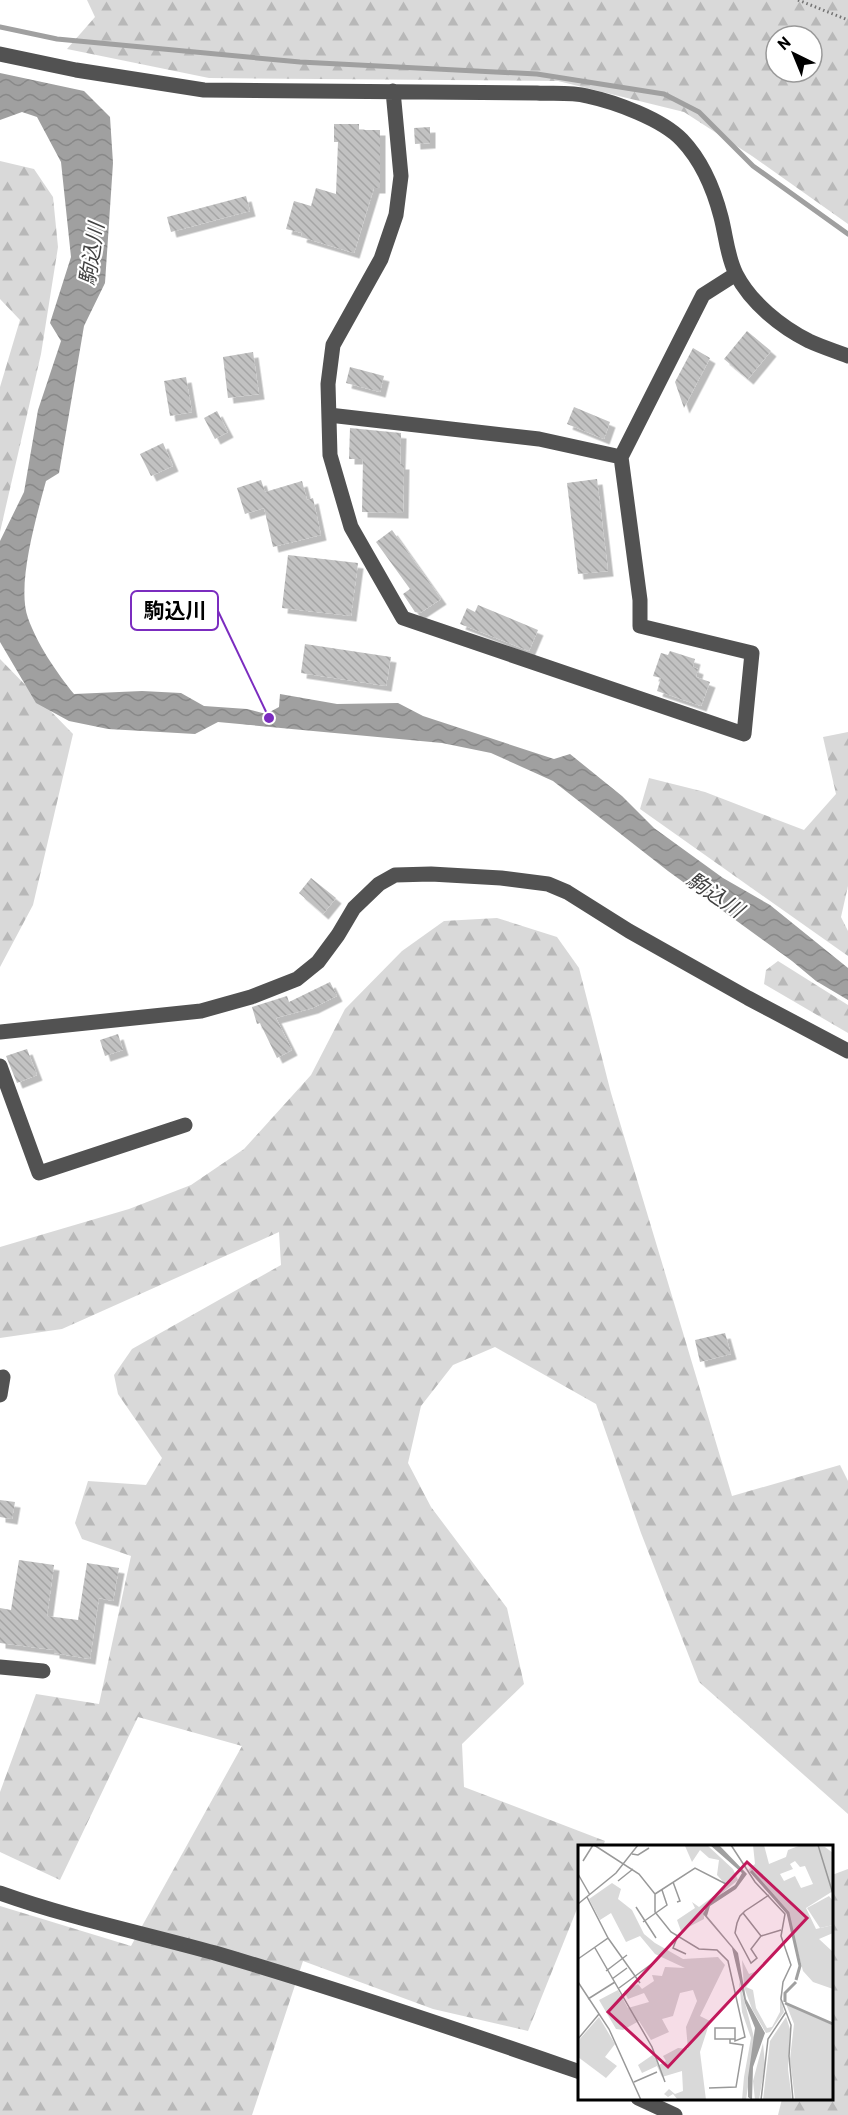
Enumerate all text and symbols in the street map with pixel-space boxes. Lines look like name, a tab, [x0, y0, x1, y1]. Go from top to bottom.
north arrow	[764, 24, 824, 84]
text: N	[773, 32, 794, 53]
water label: 駒込川	[73, 219, 108, 287]
callout: 駒込川	[131, 591, 218, 630]
text: 駒込川	[144, 597, 207, 622]
water label: 駒込川	[683, 866, 751, 923]
inset map	[578, 1845, 833, 2100]

